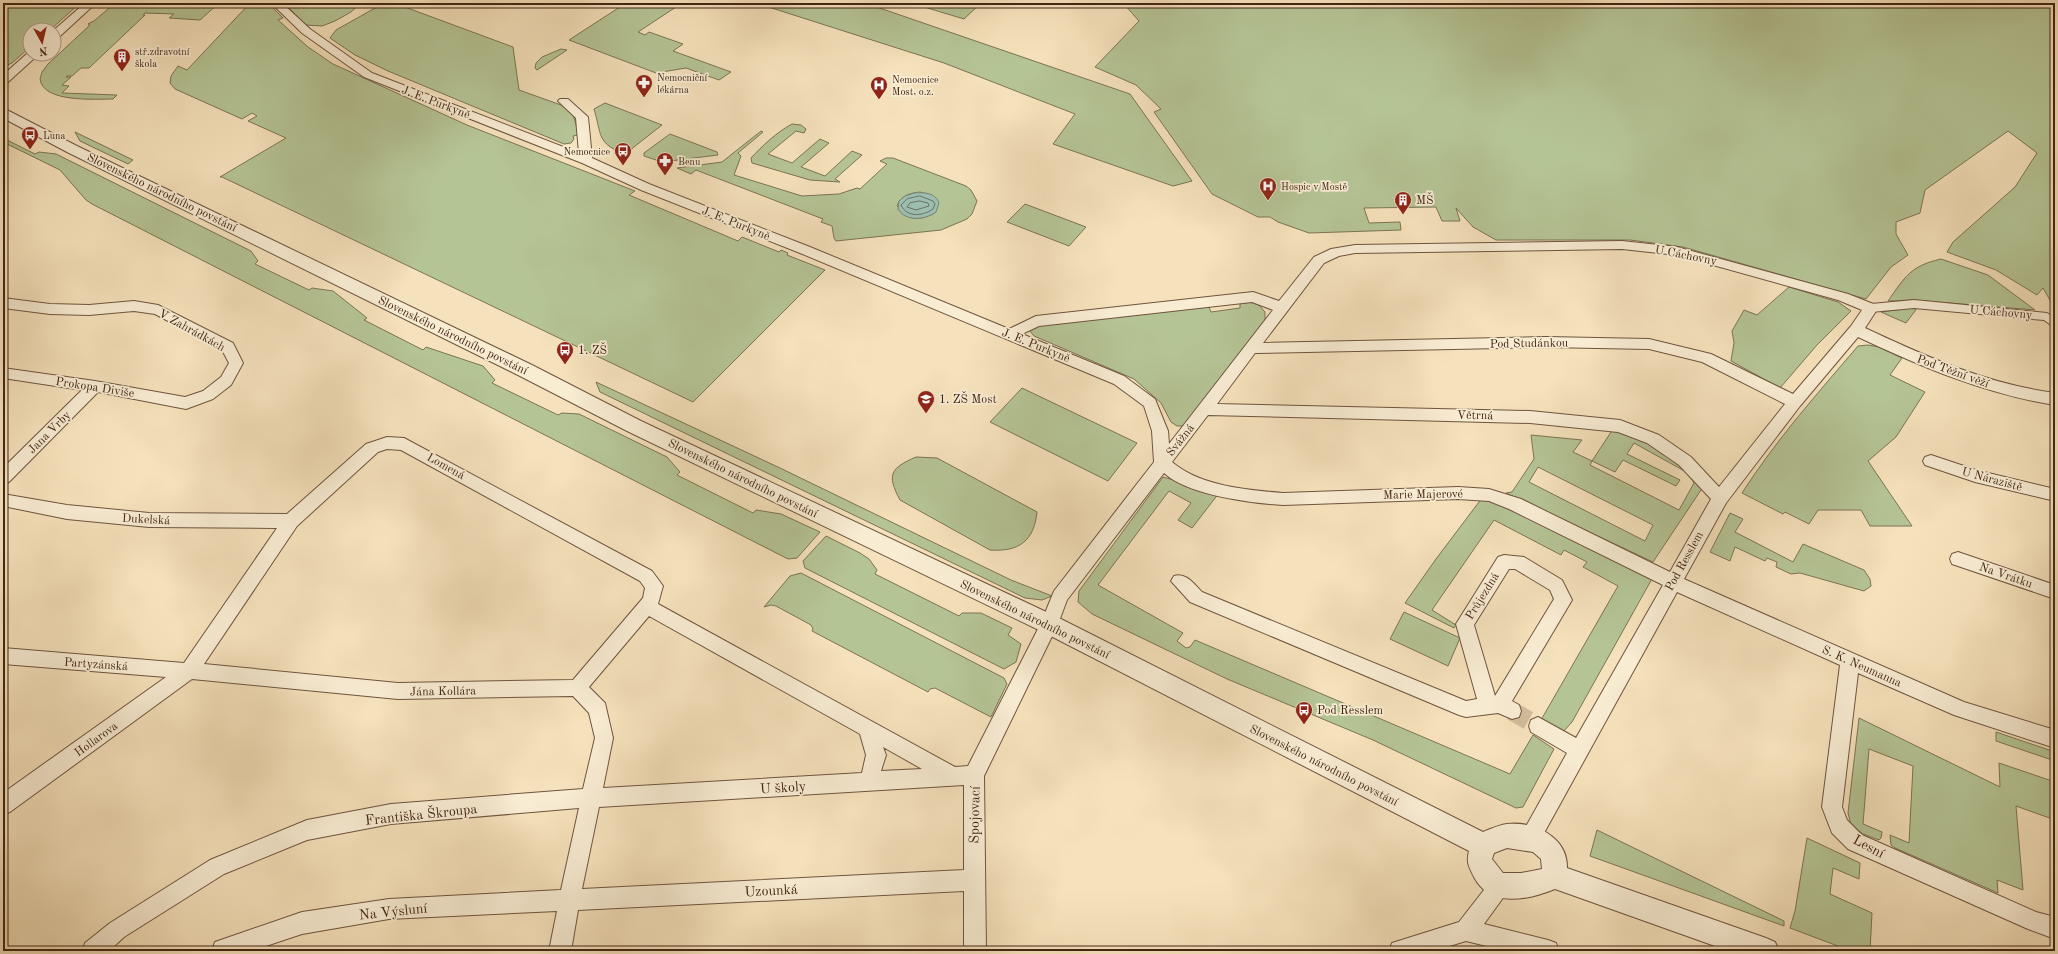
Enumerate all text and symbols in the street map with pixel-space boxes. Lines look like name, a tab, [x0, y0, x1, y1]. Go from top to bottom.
north arrow	[22, 22, 62, 62]
text: N	[38, 44, 48, 57]
building icon: stř.zdravotní škola	[112, 47, 132, 72]
place label: stř.zdravotní škola	[135, 47, 190, 69]
pharmacy icon: Nemocniční lékárna	[634, 73, 654, 98]
place label: Nemocniční lékárna	[657, 73, 707, 95]
hospital icon: Nemocnice Most, o.z.	[869, 75, 889, 100]
place label: Nemocnice Most, o.z.	[892, 75, 939, 97]
street label: J. E. Purkyně	[400, 84, 472, 122]
bus stop icon: Luna	[20, 125, 40, 150]
place label: Luna	[43, 131, 65, 141]
bus stop icon: Nemocnice	[613, 141, 633, 166]
place label: Nemocnice	[563, 147, 610, 157]
street label: Slovenského národního povstání	[85, 151, 239, 235]
pharmacy icon: Benu	[655, 151, 675, 176]
place label: Benu	[678, 157, 701, 167]
hospital icon: Hospic v Mostě	[1258, 176, 1278, 201]
place label: Hospic v Mostě	[1281, 182, 1348, 192]
building icon: MŠ	[1393, 190, 1413, 215]
place label: MŠ	[1416, 191, 1434, 207]
street label: J. E. Purkyně	[700, 205, 772, 243]
street label: U Cáchovny	[1654, 244, 1719, 268]
street label: Slovenského národního povstání	[376, 294, 530, 378]
street label: U Cáchovny	[1969, 304, 2033, 322]
street label: V Zahrádkách	[156, 308, 227, 354]
street label: J. E. Purkyně	[1000, 327, 1072, 365]
street label: Pod Studánkou	[1490, 337, 1569, 351]
bus stop icon: 1. ZŠ	[555, 340, 575, 365]
place label: 1. ZŠ	[578, 341, 607, 357]
street label: Pod Těžní věží	[1915, 353, 1991, 391]
street label: Prokopa Diviše	[55, 376, 136, 400]
school or university icon: 1. ZŠ Most	[916, 389, 936, 414]
place label: 1. ZŠ Most	[939, 390, 997, 406]
street label: Jana Vrby	[26, 409, 74, 456]
street label: Větrná	[1457, 410, 1493, 422]
street label: Svážná	[1165, 422, 1197, 459]
street label: Slovenského národního povstání	[666, 437, 820, 521]
street label: Lomená	[424, 452, 467, 482]
street label: U Náraziště	[1960, 466, 2024, 494]
street label: Marie Majerové	[1383, 488, 1464, 502]
street label: Dukelská	[122, 513, 170, 527]
street label: Pod Resslem	[1664, 529, 1706, 593]
street label: Na Vrátku	[1977, 561, 2034, 591]
street label: Průjezdná	[1464, 571, 1502, 622]
street label: Slovenského národního povstání	[958, 578, 1112, 662]
street label: S. K. Neumanna	[1820, 644, 1903, 690]
street label: Partyzánská	[64, 657, 128, 673]
street label: Jána Kollára	[410, 685, 476, 699]
bus stop icon: Pod Resslem	[1294, 700, 1314, 725]
place label: Pod Resslem	[1317, 705, 1383, 717]
street label: Hollarova	[73, 720, 120, 759]
street label: Slovenského národního povstání	[1247, 723, 1400, 809]
street label: U školy	[759, 779, 807, 797]
street label: Spojovací	[967, 786, 983, 844]
street label: Františka Škroupa	[364, 799, 478, 828]
street label: Lesní	[1851, 833, 1887, 861]
street label: Uzounká	[744, 883, 798, 899]
street label: Na Výsluní	[358, 901, 428, 923]

